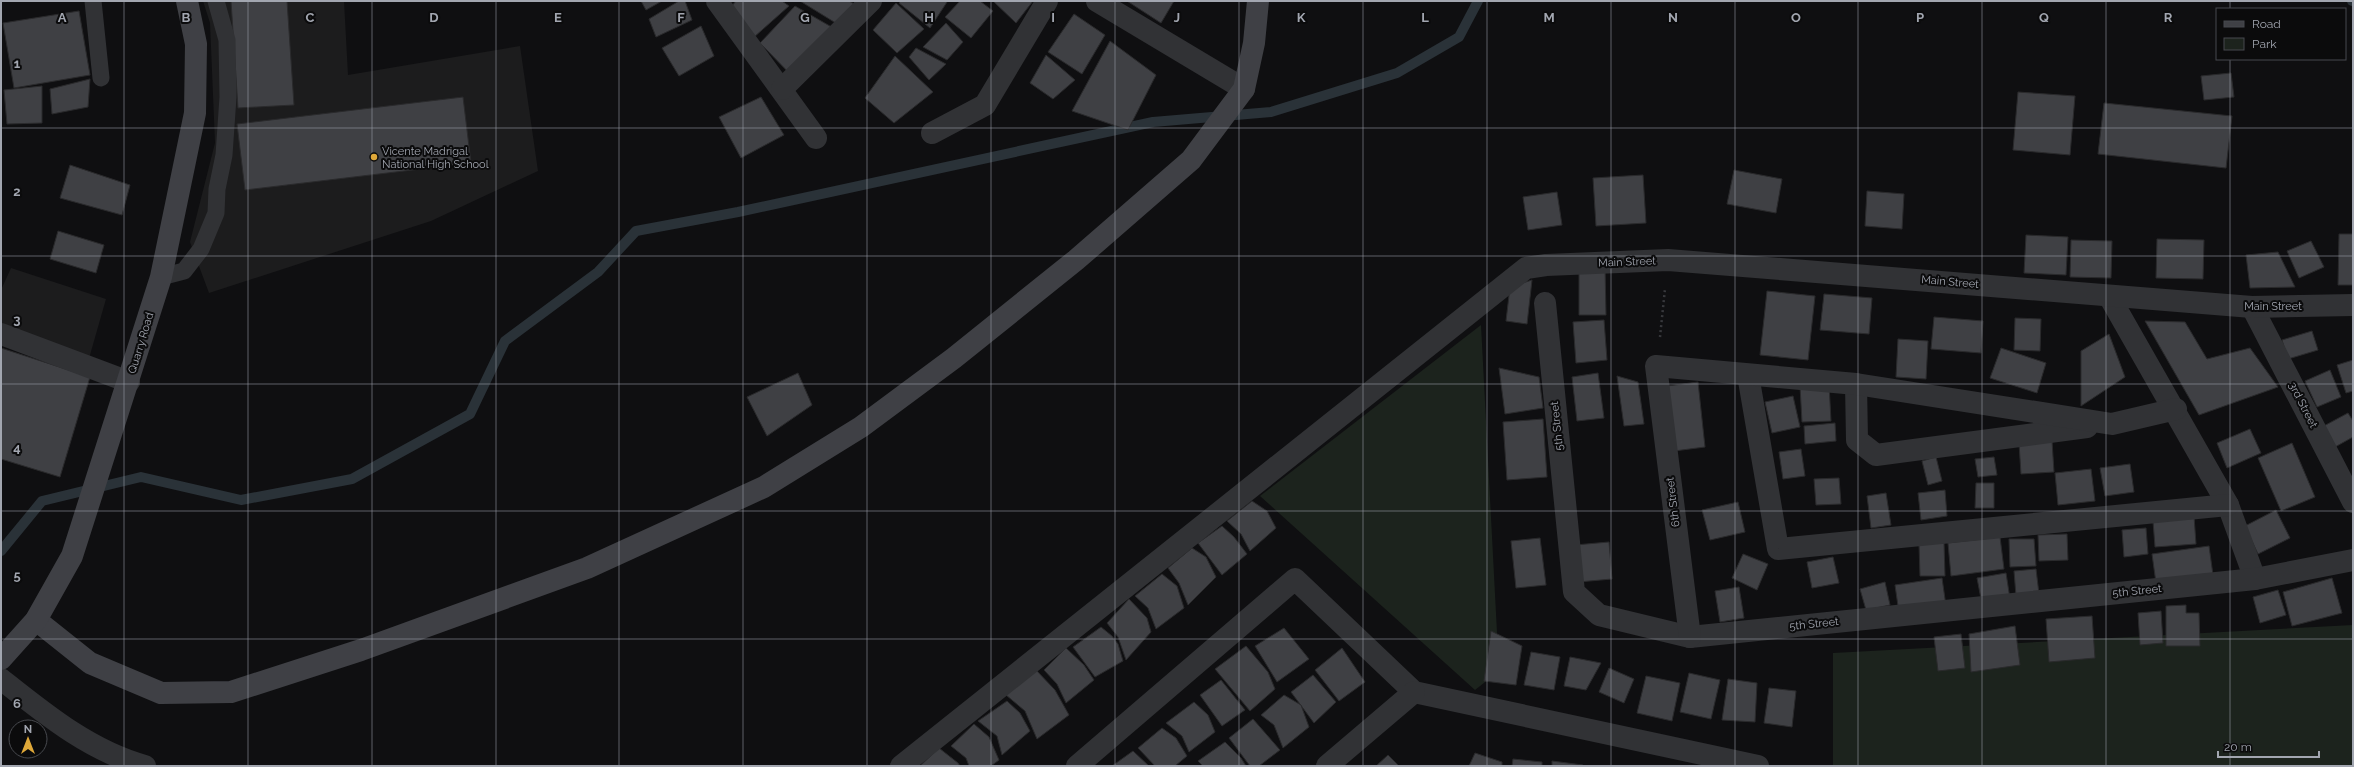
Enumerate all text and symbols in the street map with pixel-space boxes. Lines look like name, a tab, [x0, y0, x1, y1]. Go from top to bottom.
legend	[2216, 8, 2346, 60]
text: A	[58, 10, 67, 25]
text: B	[182, 10, 191, 25]
text: C	[306, 10, 315, 25]
text: D	[429, 10, 439, 25]
text: E	[554, 10, 562, 25]
text: F	[677, 10, 685, 25]
text: G	[800, 10, 810, 25]
text: H	[924, 10, 934, 25]
text: I	[1051, 10, 1055, 25]
text: J	[1174, 10, 1180, 25]
text: K	[1297, 10, 1306, 25]
text: L	[1421, 10, 1429, 25]
text: M	[1543, 10, 1555, 25]
text: N	[1668, 10, 1678, 25]
text: O	[1791, 10, 1801, 25]
text: P	[1916, 10, 1924, 25]
text: Q	[2039, 10, 2049, 25]
text: R	[2164, 10, 2173, 25]
text: Road	[2252, 17, 2281, 31]
text: Park	[2252, 37, 2277, 51]
text: 1	[14, 56, 21, 71]
place label: Vicente Madrigal National High School	[382, 145, 489, 171]
marker: Vicente Madrigal National High School	[369, 152, 379, 162]
text: 2	[13, 184, 21, 199]
street label: Main Street	[1598, 254, 1656, 270]
street label: Main Street	[1921, 273, 1980, 291]
street label: Main Street	[2244, 300, 2302, 313]
street label: Quarry Road	[126, 311, 157, 375]
text: 3	[13, 312, 21, 327]
street label: 3rd Street	[2286, 380, 2320, 430]
street label: 5th Street	[1548, 400, 1566, 451]
text: 4	[13, 440, 21, 455]
street label: 6th Street	[1663, 476, 1683, 528]
text: 5	[13, 568, 21, 583]
street label: 5th Street	[2112, 582, 2163, 600]
street label: 5th Street	[1789, 615, 1840, 633]
text: 6	[13, 696, 21, 711]
north arrow	[8, 719, 48, 759]
text: N	[24, 723, 32, 736]
scale bar	[2218, 733, 2319, 759]
text: 20 m	[2224, 740, 2252, 754]

